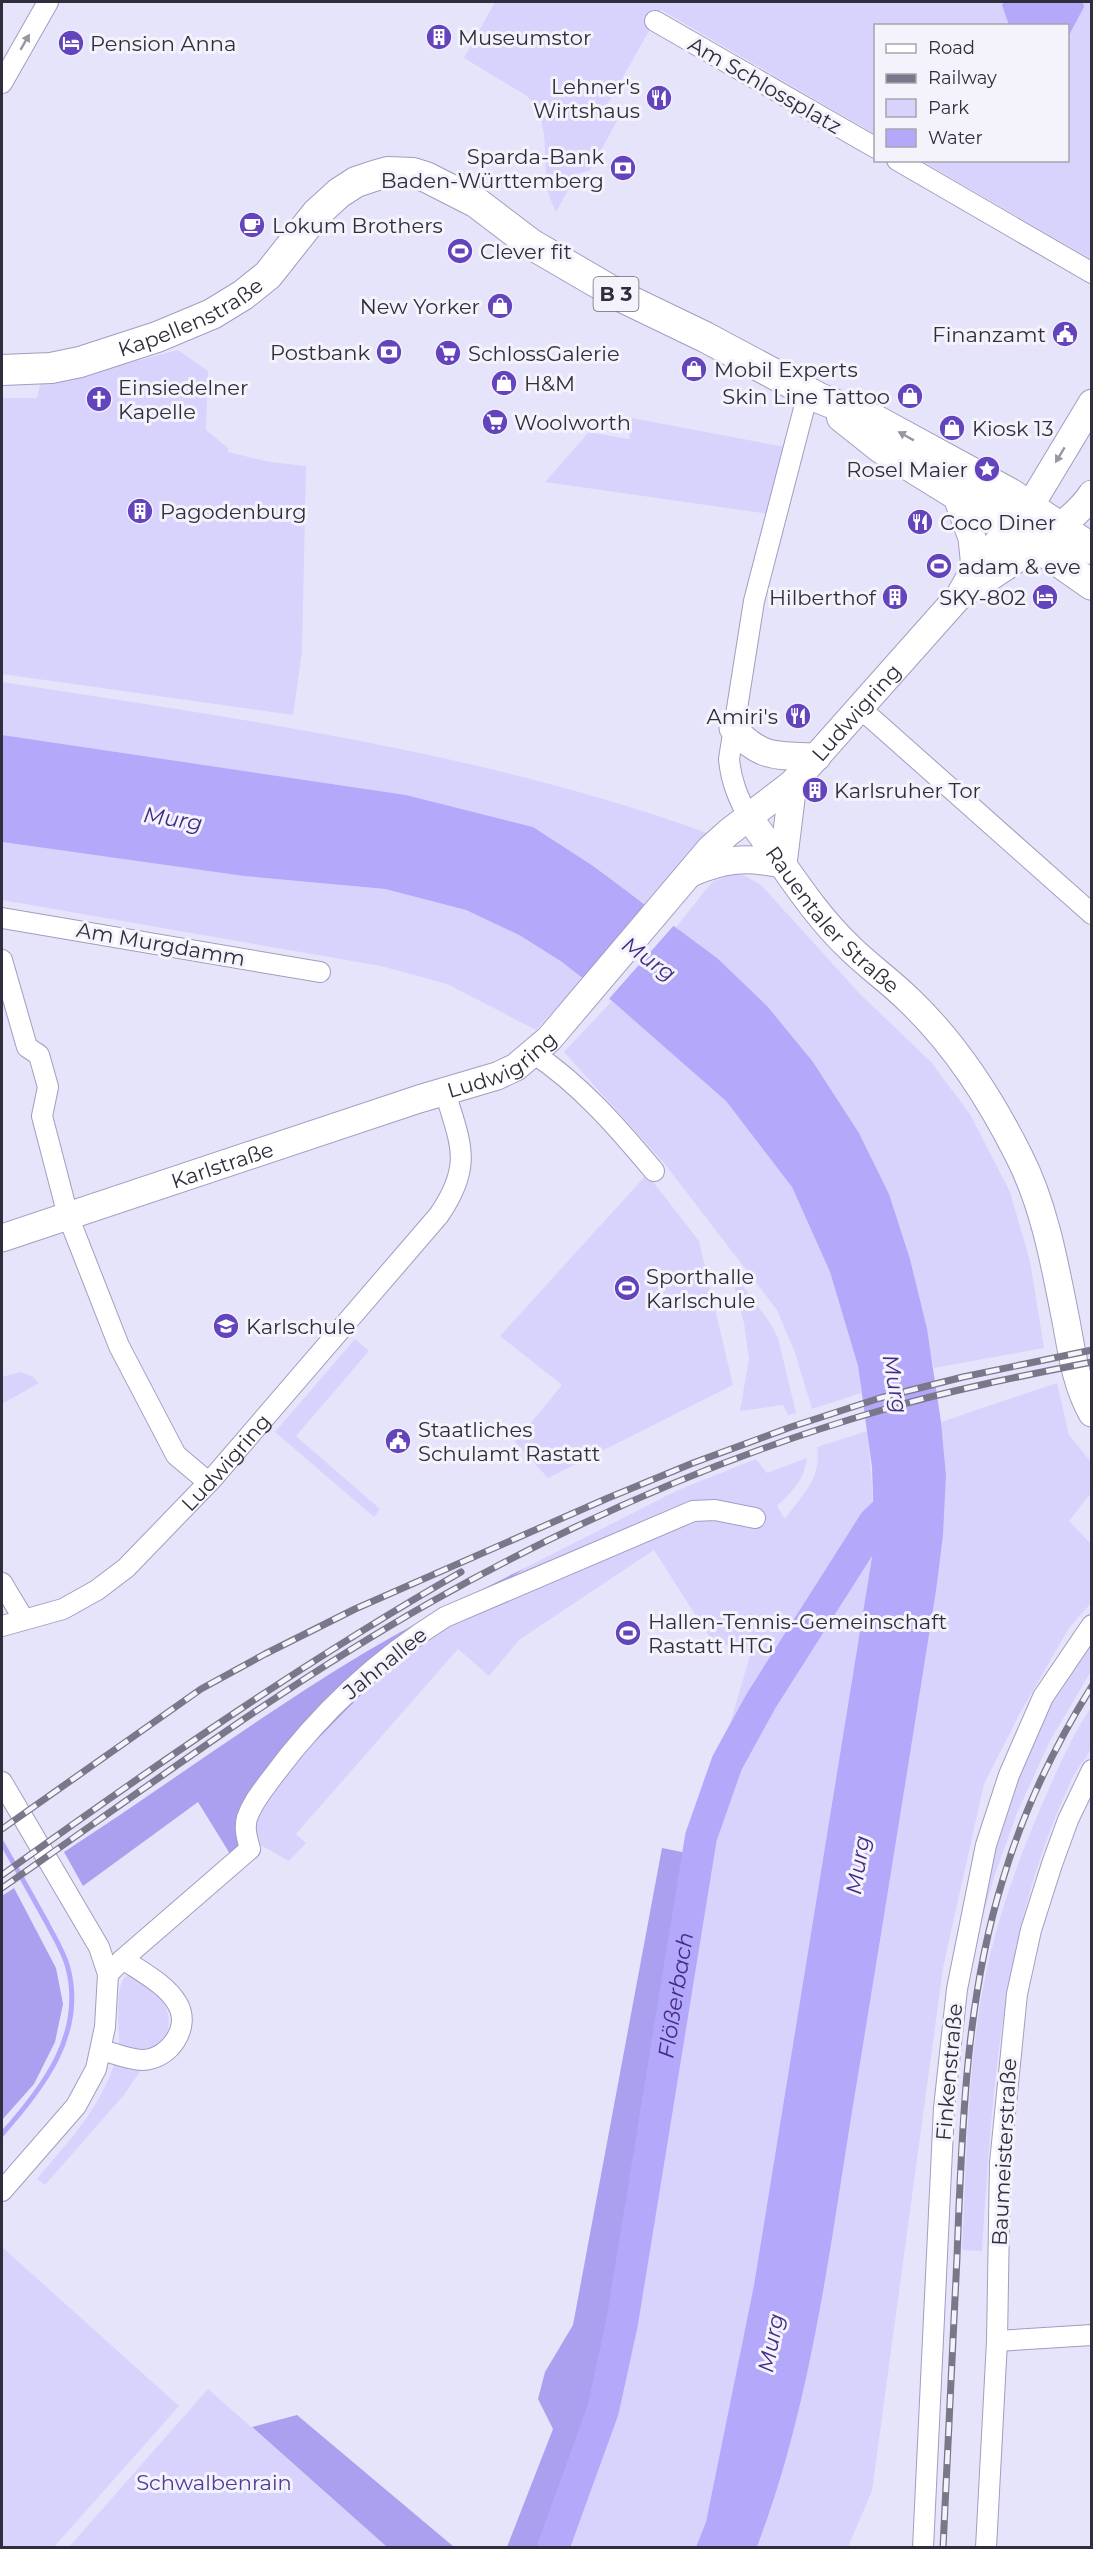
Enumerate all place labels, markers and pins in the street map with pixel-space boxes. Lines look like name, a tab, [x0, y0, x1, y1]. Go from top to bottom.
building icon: Museumstor	[424, 22, 454, 52]
place label: Museumstor	[458, 25, 591, 50]
hotel icon: Pension Anna	[56, 28, 86, 58]
place label: Pension Anna	[90, 31, 236, 56]
place label: Lehner's Wirtshaus	[533, 74, 640, 123]
restaurant icon: Lehner's Wirtshaus	[644, 83, 674, 113]
place label: Sparda-Bank Baden-Württemberg	[381, 144, 604, 193]
bank icon: Sparda-Bank Baden-Württemberg	[608, 153, 638, 183]
cafe icon: Lokum Brothers	[237, 210, 267, 240]
place label: Lokum Brothers	[272, 213, 443, 238]
sports icon: Clever fit	[445, 236, 475, 266]
place label: Clever fit	[480, 239, 572, 264]
shop icon: New Yorker	[485, 291, 515, 321]
place label: New Yorker	[360, 294, 480, 319]
public building icon: Finanzamt	[1050, 319, 1080, 349]
place label: Finanzamt	[932, 322, 1046, 347]
bank icon: Postbank	[374, 337, 404, 367]
supermarket icon: SchlossGalerie	[433, 338, 463, 368]
place label: Postbank	[270, 340, 370, 365]
place label: SchlossGalerie	[468, 341, 620, 366]
shop icon: Mobil Experts	[679, 354, 709, 384]
place label: Mobil Experts	[714, 357, 858, 382]
shop icon: H&M	[489, 368, 519, 398]
place label: H&M	[524, 371, 575, 396]
place label: Einsiedelner Kapelle	[118, 375, 248, 424]
shop icon: Skin Line Tattoo	[895, 381, 925, 411]
church icon: Einsiedelner Kapelle	[84, 384, 114, 414]
place label: Skin Line Tattoo	[722, 384, 890, 409]
supermarket icon: Woolworth	[480, 407, 510, 437]
place label: Woolworth	[514, 410, 631, 435]
shop icon: Kiosk 13	[937, 413, 967, 443]
place label: Kiosk 13	[972, 416, 1053, 441]
place icon: Rosel Maier	[972, 454, 1002, 484]
place label: Rosel Maier	[846, 457, 968, 482]
building icon: Pagodenburg	[125, 496, 155, 526]
place label: Pagodenburg	[160, 499, 307, 524]
restaurant icon: Coco Diner	[905, 507, 935, 537]
place label: Coco Diner	[940, 510, 1056, 535]
sports icon: adam & eve	[924, 551, 954, 581]
place label: adam & eve	[958, 554, 1081, 579]
building icon: Hilberthof	[880, 582, 910, 612]
hotel icon: SKY-802	[1030, 582, 1060, 612]
place label: Hilberthof	[769, 585, 877, 610]
place label: SKY-802	[939, 585, 1026, 610]
restaurant icon: Amiri's	[783, 701, 813, 731]
place label: Amiri's	[707, 704, 778, 729]
building icon: Karlsruher Tor	[800, 775, 830, 805]
place label: Karlsruher Tor	[834, 778, 981, 803]
place label: Sporthalle Karlschule	[646, 1264, 756, 1313]
sports icon: Sporthalle Karlschule	[612, 1273, 642, 1303]
school or university icon: Karlschule	[211, 1311, 241, 1341]
place label: Karlschule	[246, 1314, 356, 1339]
place label: Staatliches Schulamt Rastatt	[418, 1417, 600, 1466]
public building icon: Staatliches Schulamt Rastatt	[383, 1426, 413, 1456]
place label: Hallen-Tennis-Gemeinschaft Rastatt HTG	[648, 1609, 947, 1658]
sports icon: Hallen-Tennis-Gemeinschaft Rastatt HTG	[613, 1618, 643, 1648]

